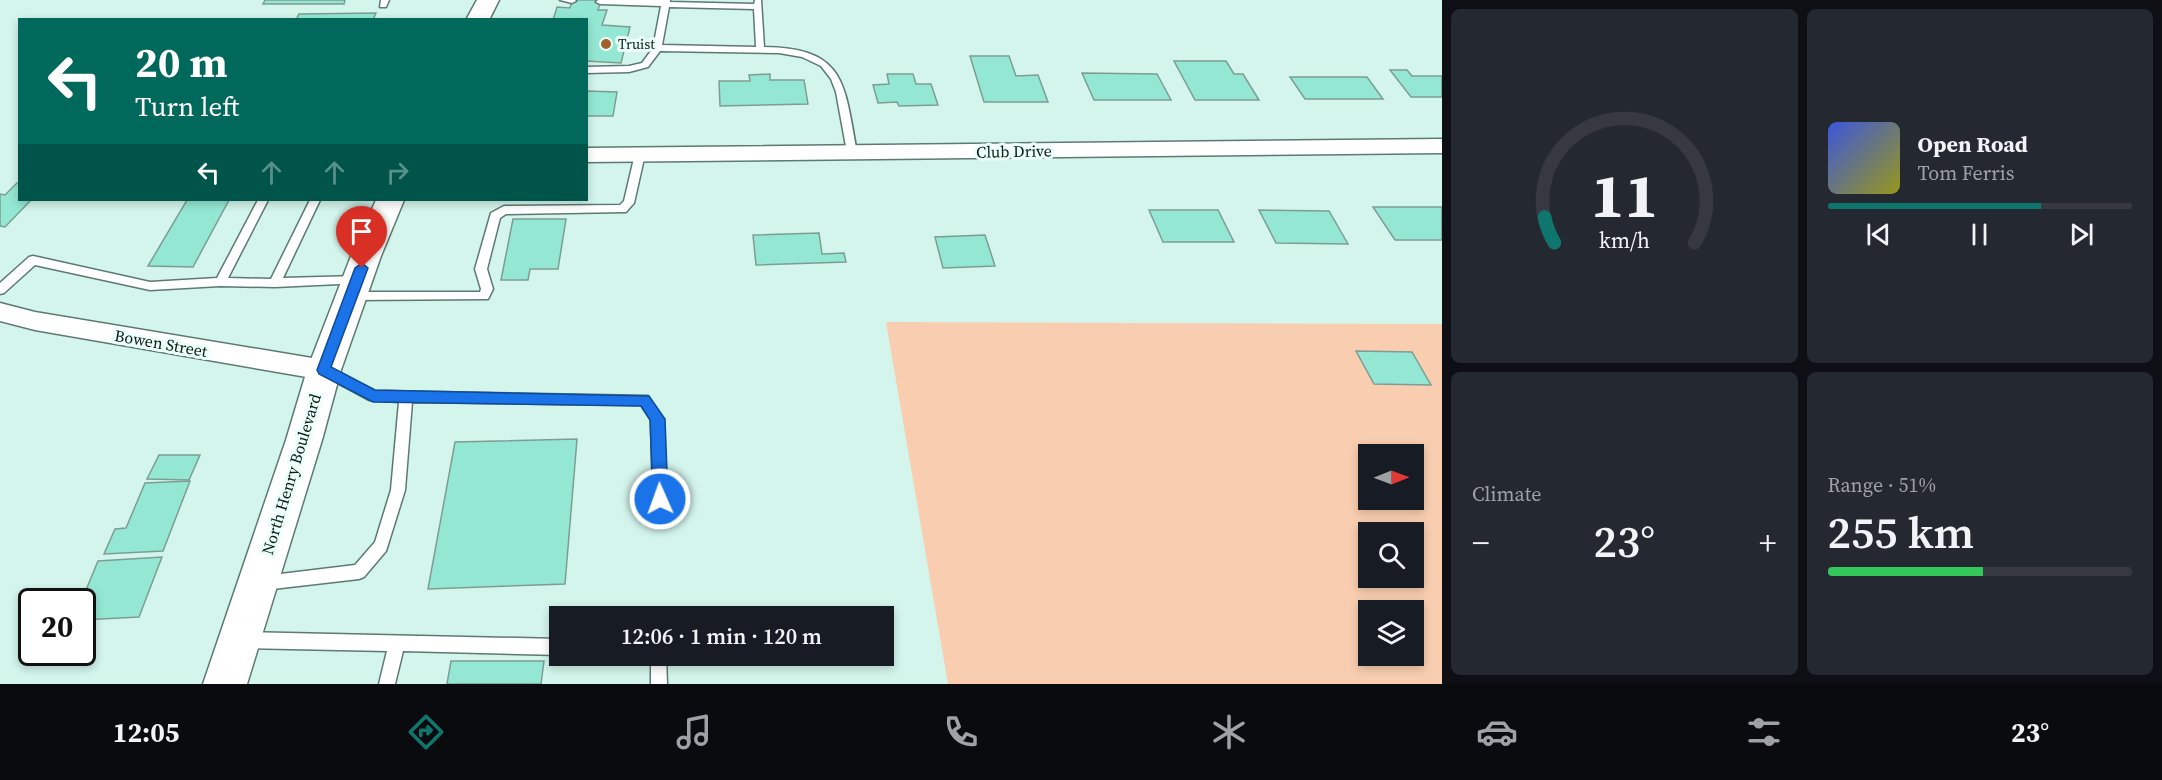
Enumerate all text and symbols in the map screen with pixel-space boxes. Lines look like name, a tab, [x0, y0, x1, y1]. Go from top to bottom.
text: 20 m	[135, 33, 228, 91]
place label: Truist	[618, 34, 655, 54]
marker: Truist	[599, 37, 613, 51]
icon: left	[36, 42, 114, 120]
text: Turn left	[135, 88, 239, 125]
text: Open Road	[1918, 129, 2028, 159]
street label: Club Drive	[976, 139, 1052, 163]
text: 11	[1590, 152, 1658, 238]
icon: left	[192, 156, 225, 189]
icon: ahead	[255, 156, 288, 189]
icon: ahead	[318, 156, 351, 189]
icon: right	[381, 156, 414, 189]
text: Tom Ferris	[1918, 159, 2014, 187]
pin	[336, 206, 387, 268]
icon: arrive	[345, 215, 378, 248]
icon: previous	[1862, 218, 1895, 251]
icon: pause	[1963, 218, 1996, 251]
icon: next	[2065, 218, 2098, 251]
text: km/h	[1599, 227, 1650, 256]
street label: Bowen Street	[113, 324, 210, 362]
street label: North Henry Boulevard	[256, 391, 326, 557]
north arrow	[1358, 444, 1424, 510]
map controls	[1358, 444, 1424, 666]
position arrow	[628, 467, 692, 531]
text: Range · 51%	[1828, 471, 1936, 499]
text: Climate	[1472, 480, 1541, 508]
text: 255 km	[1828, 501, 1974, 563]
text: 23°	[1593, 510, 1655, 572]
text: −	[1472, 520, 1490, 565]
text: +	[1759, 520, 1777, 565]
button: search	[1358, 522, 1424, 588]
speed limit sign: 20	[18, 588, 96, 666]
button: layers	[1358, 600, 1424, 666]
text: 12:06 · 1 min · 120 m	[621, 621, 822, 651]
icon: directions	[405, 711, 447, 753]
icon: music	[673, 711, 715, 753]
icon: phone	[940, 711, 982, 753]
icon: climate	[1208, 711, 1250, 753]
icon: car	[1476, 711, 1518, 753]
icon: filters	[1743, 711, 1785, 753]
text: 12:05	[113, 714, 179, 751]
text: 23°	[2011, 714, 2049, 751]

